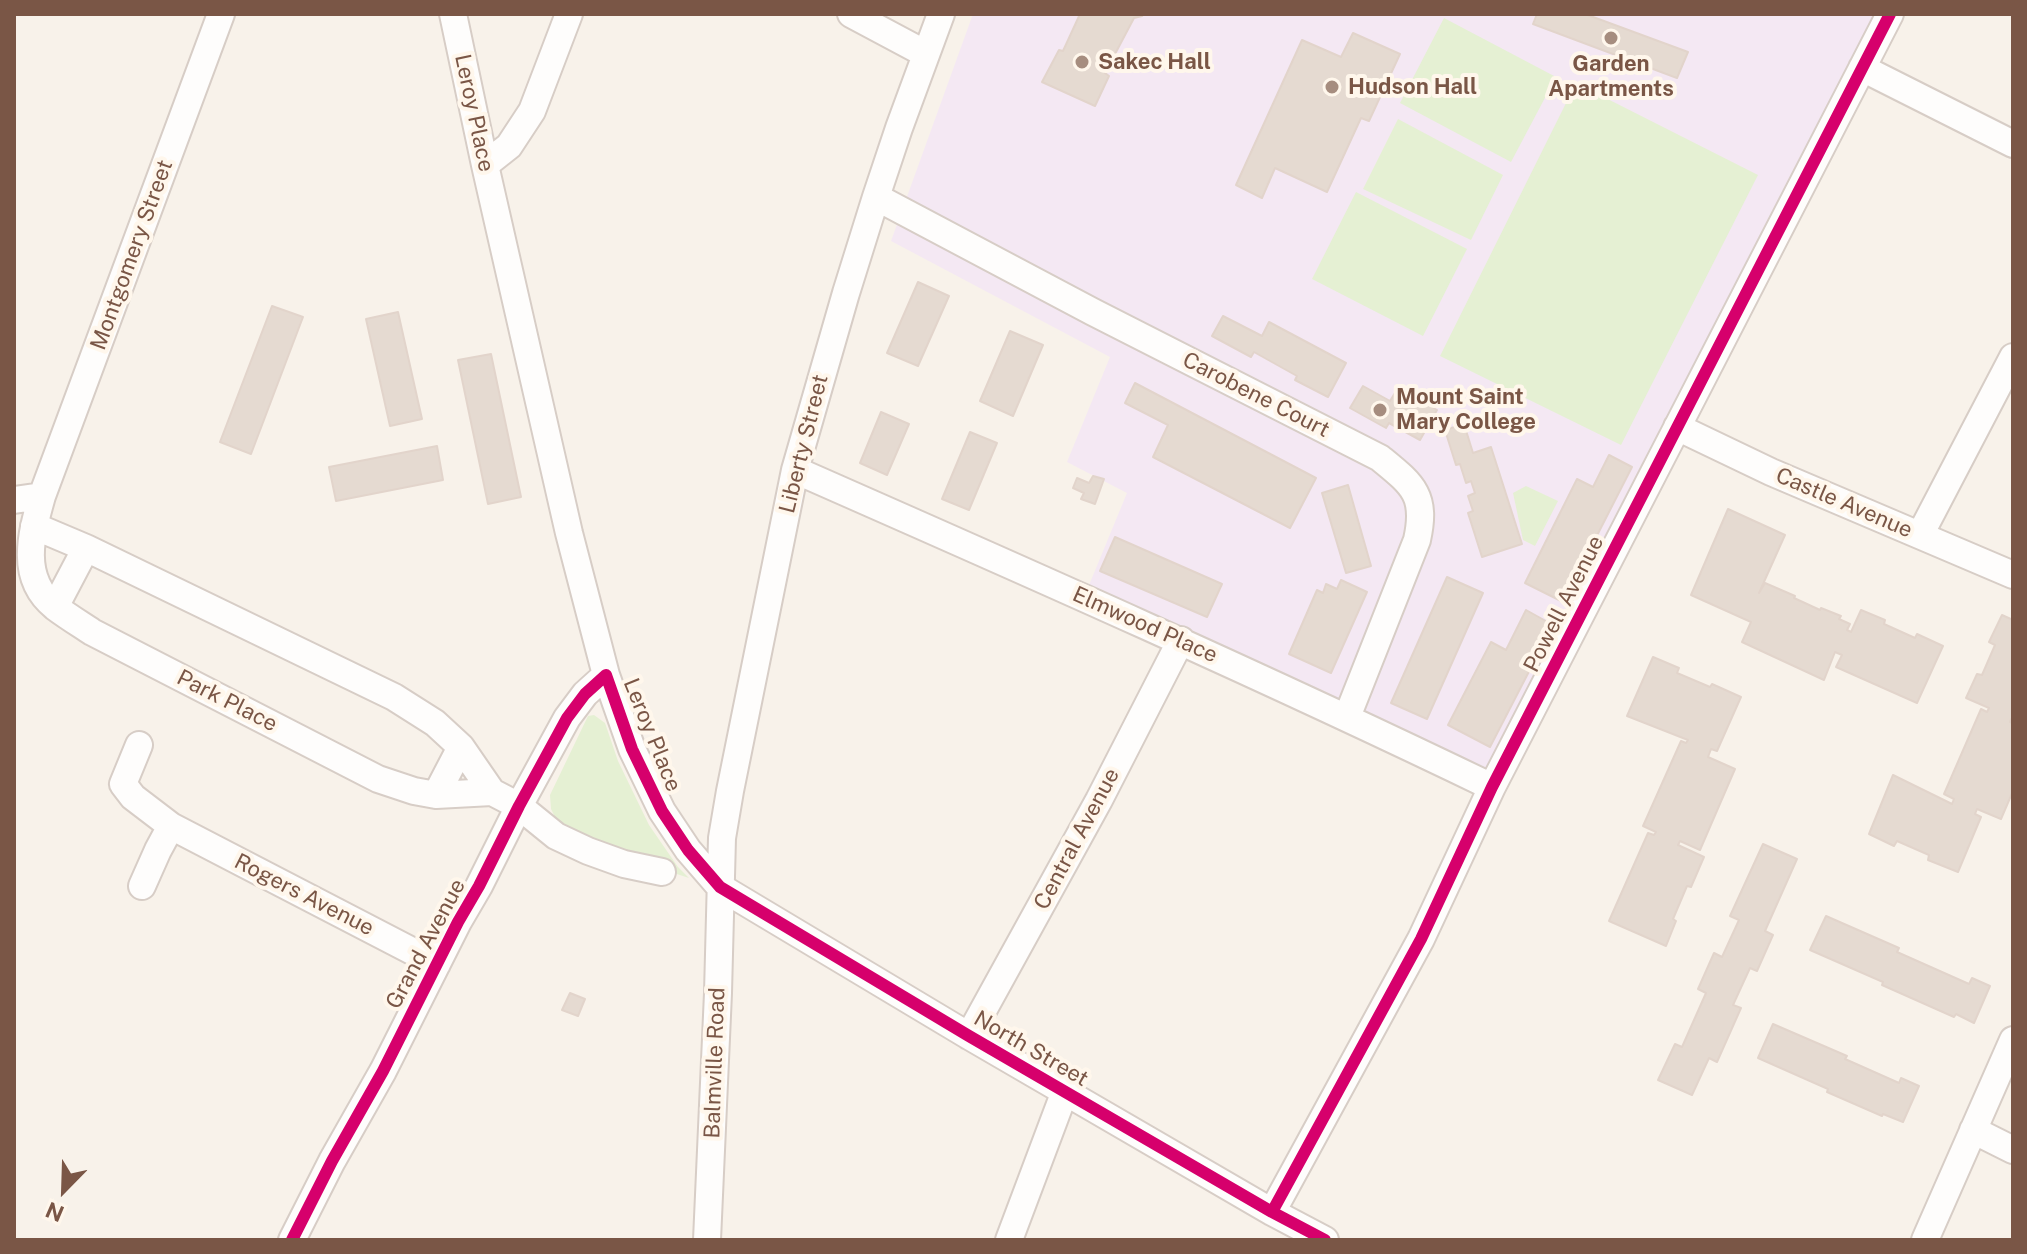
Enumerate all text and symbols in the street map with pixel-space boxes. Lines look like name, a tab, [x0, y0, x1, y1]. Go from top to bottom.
marker: Garden Apartments	[1602, 29, 1620, 47]
place label: Sakec Hall	[1098, 49, 1211, 75]
place label: Garden Apartments	[1548, 51, 1674, 102]
street label: Leroy Place	[449, 52, 499, 174]
marker: Sakec Hall	[1073, 53, 1091, 71]
place label: Hudson Hall	[1348, 74, 1477, 100]
marker: Hudson Hall	[1323, 78, 1341, 96]
street label: Montgomery Street	[85, 156, 179, 354]
street label: Carobene Court	[1178, 347, 1334, 443]
street label: Liberty Street	[774, 372, 834, 516]
place label: Mount Saint Mary College	[1396, 384, 1536, 436]
marker: Mount Saint Mary College	[1371, 401, 1389, 419]
street label: Castle Avenue	[1772, 462, 1916, 544]
street label: Powell Avenue	[1518, 531, 1610, 677]
street label: Elmwood Place	[1068, 581, 1222, 669]
street label: Park Place	[172, 664, 282, 738]
street label: Leroy Place	[617, 675, 687, 795]
street label: Central Avenue	[1029, 764, 1125, 914]
street label: Rogers Avenue	[230, 848, 378, 942]
street label: Grand Avenue	[381, 875, 471, 1013]
street label: Balmville Road	[699, 987, 731, 1139]
street label: North Street	[969, 1006, 1093, 1092]
north arrow	[24, 1150, 104, 1230]
text: N	[42, 1197, 68, 1227]

